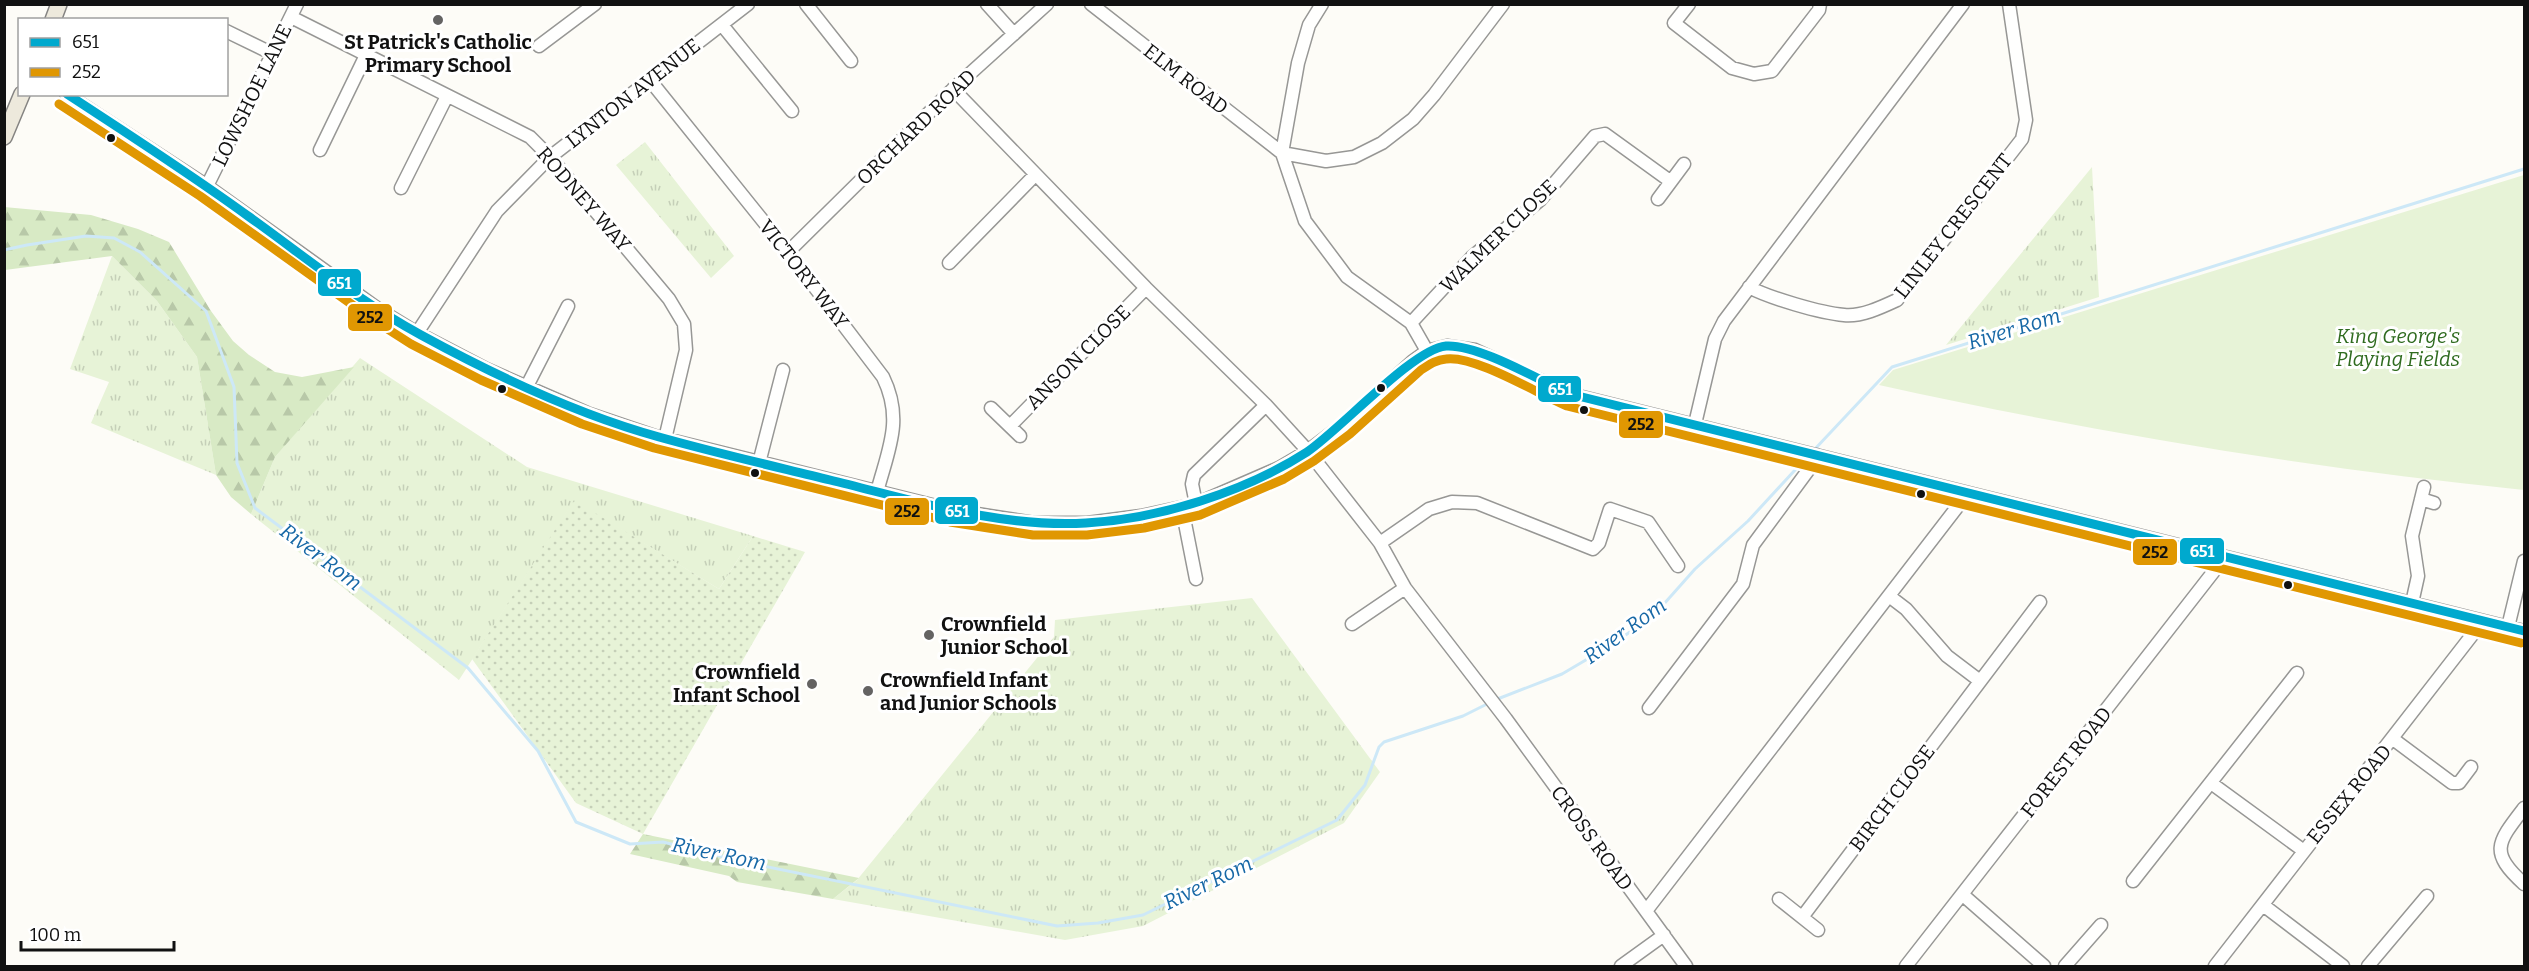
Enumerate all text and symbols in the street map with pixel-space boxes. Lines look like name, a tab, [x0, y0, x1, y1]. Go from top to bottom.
marker: St Patrick's Catholic Primary School	[431, 13, 445, 27]
legend	[18, 18, 228, 96]
street label: LOWSHOE LANE	[207, 20, 297, 170]
place label: St Patrick's Catholic Primary School	[344, 30, 532, 77]
text: 651	[72, 31, 100, 53]
street label: LYNTON AVENUE	[561, 33, 705, 153]
street label: ELM ROAD	[1139, 39, 1233, 119]
text: 252	[72, 61, 101, 83]
street label: ORCHARD ROAD	[851, 64, 981, 190]
unlabelled marker	[105, 132, 117, 144]
street label: RODNEY WAY	[532, 142, 636, 256]
street label: LINLEY CRESCENT	[1889, 149, 2017, 303]
street label: WALMER CLOSE	[1435, 174, 1561, 298]
street label: VICTORY WAY	[754, 215, 854, 333]
line badge: 651	[317, 268, 362, 297]
text: 651	[327, 274, 351, 293]
street label: ANSON CLOSE	[1021, 300, 1135, 414]
line badge: 252	[347, 303, 393, 332]
water label: River Rom	[1964, 303, 2064, 355]
text: 252	[357, 308, 383, 327]
park label: King George's Playing Fields	[2336, 324, 2460, 371]
line badge: 651	[1537, 375, 1582, 403]
text: 651	[1548, 380, 1572, 399]
unlabelled marker	[1375, 382, 1387, 394]
unlabelled marker	[496, 383, 508, 395]
unlabelled marker	[1578, 404, 1590, 416]
line badge: 252	[1618, 410, 1664, 439]
text: 252	[1628, 415, 1654, 434]
unlabelled marker	[749, 467, 761, 479]
unlabelled marker	[1915, 488, 1927, 500]
line badge: 651	[934, 496, 979, 525]
line badge: 252	[884, 497, 930, 526]
text: 252	[894, 502, 920, 521]
text: 651	[945, 502, 969, 521]
water label: River Rom	[275, 518, 367, 596]
line badge: 651	[2179, 537, 2225, 565]
line badge: 252	[2132, 538, 2178, 566]
text: 651	[2190, 542, 2214, 561]
text: 252	[2142, 543, 2168, 562]
unlabelled marker	[2282, 579, 2294, 591]
water label: River Rom	[1579, 592, 1671, 670]
place label: Crownfield Junior School	[940, 612, 1068, 659]
marker: Crownfield Junior School	[922, 628, 936, 642]
place label: Crownfield Infant School	[673, 660, 800, 707]
place label: Crownfield Infant and Junior Schools	[880, 668, 1057, 715]
marker: Crownfield Infant School	[805, 677, 819, 691]
marker: Crownfield Infant and Junior Schools	[861, 684, 875, 698]
street label: FOREST ROAD	[2015, 702, 2117, 822]
street label: BIRCH CLOSE	[1844, 740, 1940, 856]
street label: ESSEX ROAD	[2302, 740, 2396, 848]
street label: CROSS ROAD	[1546, 781, 1638, 895]
water label: River Rom	[669, 831, 769, 877]
water label: River Rom	[1159, 850, 1257, 916]
scale bar	[21, 914, 174, 952]
text: 100 m	[30, 924, 81, 946]

